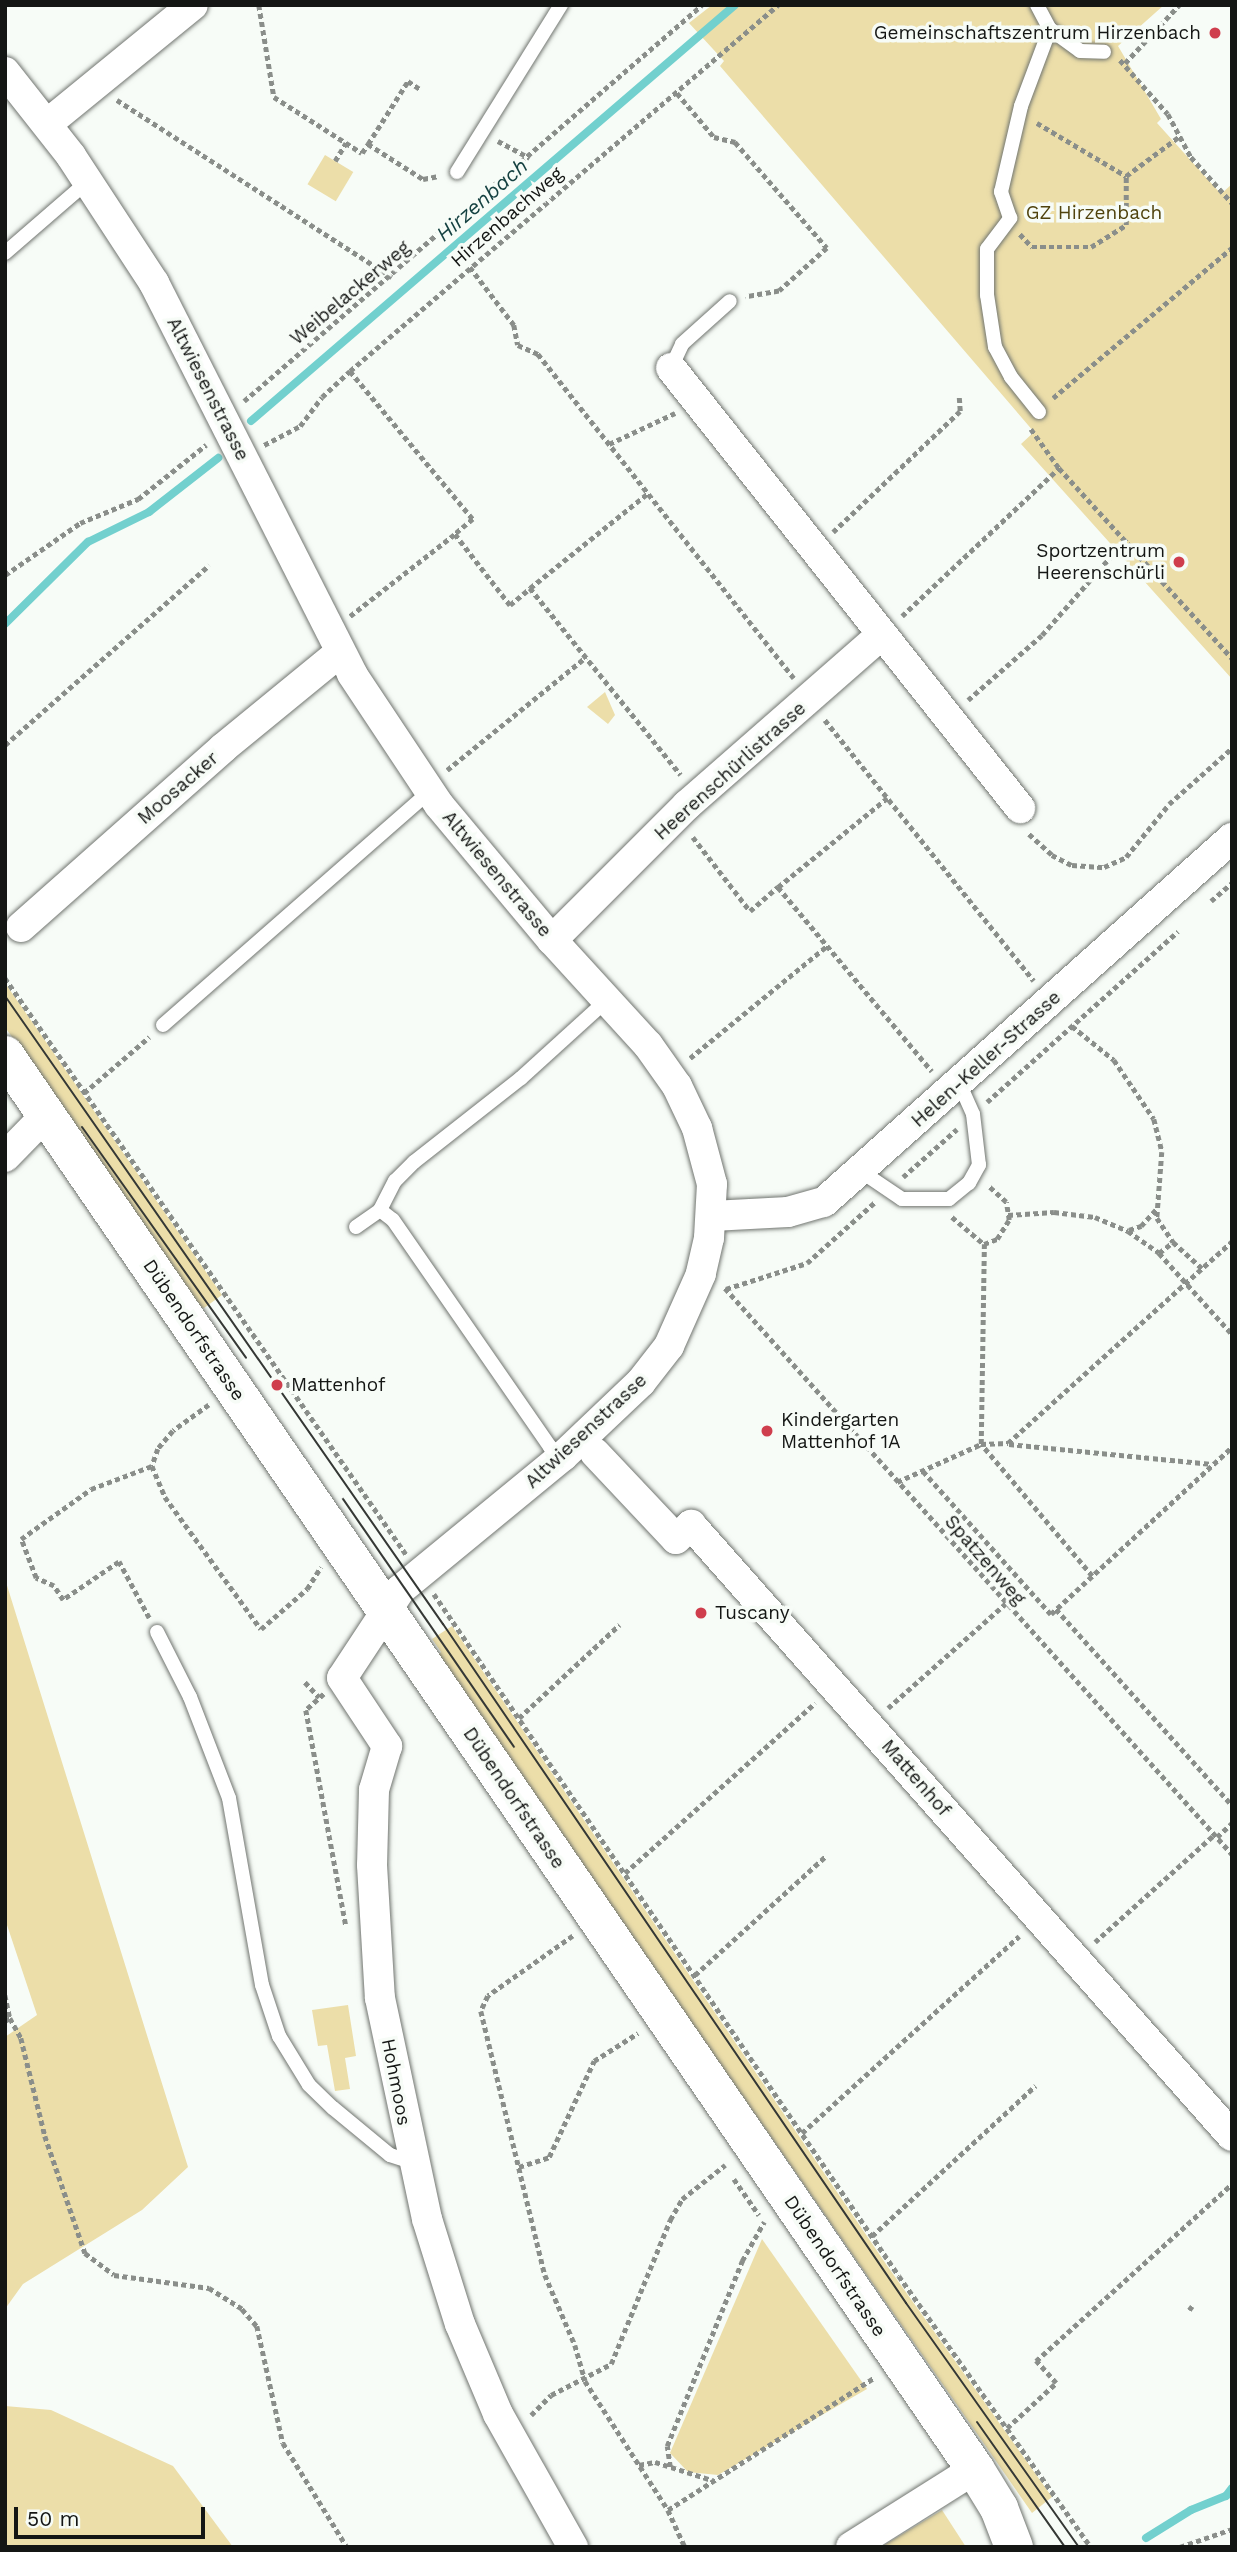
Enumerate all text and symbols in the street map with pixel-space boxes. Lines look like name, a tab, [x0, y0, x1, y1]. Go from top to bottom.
place label: Gemeinschaftszentrum Hirzenbach	[874, 22, 1201, 44]
marker: Gemeinschaftszentrum Hirzenbach	[1207, 25, 1223, 41]
water label: Hirzenbach	[431, 153, 533, 247]
street label: Hirzenbachweg	[446, 162, 568, 272]
park label: GZ Hirzenbach	[1026, 202, 1162, 224]
street label: Weibelackerweg	[285, 236, 415, 350]
street label: Altwiesenstrasse	[162, 314, 254, 464]
place label: Sportzentrum Heerenschürli	[1036, 540, 1165, 584]
marker: Sportzentrum Heerenschürli	[1171, 554, 1187, 570]
street label: Heerenschürlistrasse	[650, 697, 810, 845]
street label: Moosacker	[133, 747, 223, 829]
street label: Altwiesenstrasse	[438, 806, 556, 942]
street label: Helen-Keller-Strasse	[907, 986, 1065, 1132]
street label: Dübendorfstrasse	[138, 1255, 250, 1405]
street label: Altwiesenstrasse	[521, 1369, 651, 1493]
place label: Mattenhof	[291, 1374, 385, 1396]
marker: Mattenhof	[269, 1377, 285, 1393]
place label: Kindergarten Mattenhof 1A	[781, 1409, 902, 1453]
marker: Kindergarten Mattenhof 1A	[759, 1423, 775, 1439]
street label: Spatzenweg	[940, 1510, 1030, 1610]
place label: Tuscany	[715, 1602, 790, 1624]
marker: Tuscany	[693, 1605, 709, 1621]
street label: Dübendorfstrasse	[458, 1723, 570, 1873]
street label: Mattenhof	[876, 1735, 956, 1821]
street label: Hohmoos	[376, 2037, 416, 2127]
street label: Dübendorfstrasse	[779, 2191, 891, 2341]
scale bar	[18, 2492, 208, 2536]
text: 50 m	[27, 2506, 79, 2531]

